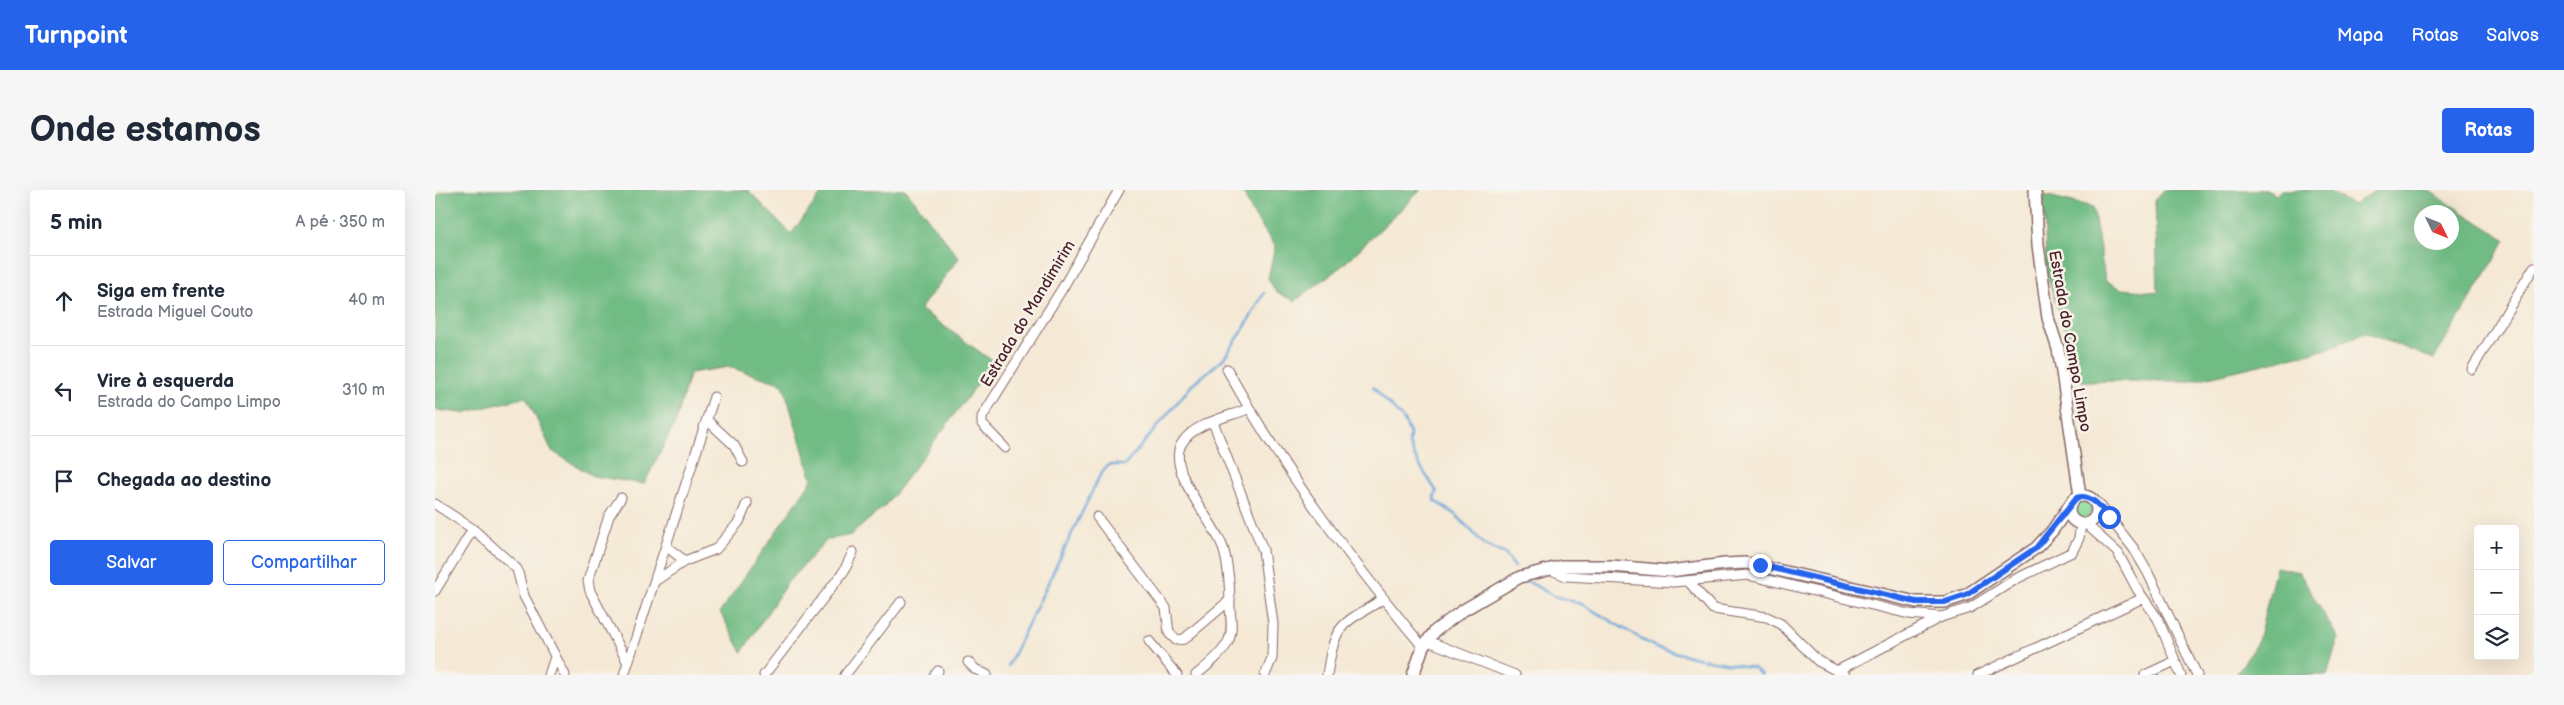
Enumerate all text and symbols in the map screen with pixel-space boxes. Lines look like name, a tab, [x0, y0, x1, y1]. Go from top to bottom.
text: Turnpoint	[25, 21, 128, 50]
text: Mapa	[2337, 25, 2383, 46]
text: Rotas	[2411, 25, 2458, 46]
text: Salvos	[2486, 25, 2539, 46]
button: Rotas	[2442, 108, 2534, 153]
text: Onde estamos	[30, 109, 261, 152]
north arrow	[2414, 205, 2459, 250]
text: 5 min	[50, 210, 103, 235]
text: A pé · 350 m	[296, 213, 385, 232]
street label: Estrada do Mandimirim	[977, 237, 1080, 390]
street label: Estrada do Campo Limpo	[2044, 249, 2095, 433]
text: Siga em frente	[97, 280, 225, 303]
icon: ahead	[50, 287, 78, 315]
text: 40 m	[348, 291, 385, 310]
text: Estrada Miguel Couto	[97, 303, 253, 322]
text: Vire à esquerda	[97, 370, 234, 393]
icon: left	[50, 377, 78, 405]
text: 310 m	[342, 381, 385, 400]
text: Estrada do Campo Limpo	[97, 393, 281, 412]
icon: arrive	[50, 467, 78, 495]
text: Chegada ao destino	[97, 469, 271, 492]
route start	[2098, 506, 2121, 529]
map controls	[2474, 525, 2519, 660]
button: +	[2474, 525, 2519, 570]
button: Salvar	[50, 540, 213, 585]
button: Compartilhar	[223, 540, 385, 585]
route end	[1749, 554, 1772, 577]
button: −	[2474, 570, 2519, 615]
button: layers	[2474, 615, 2519, 660]

